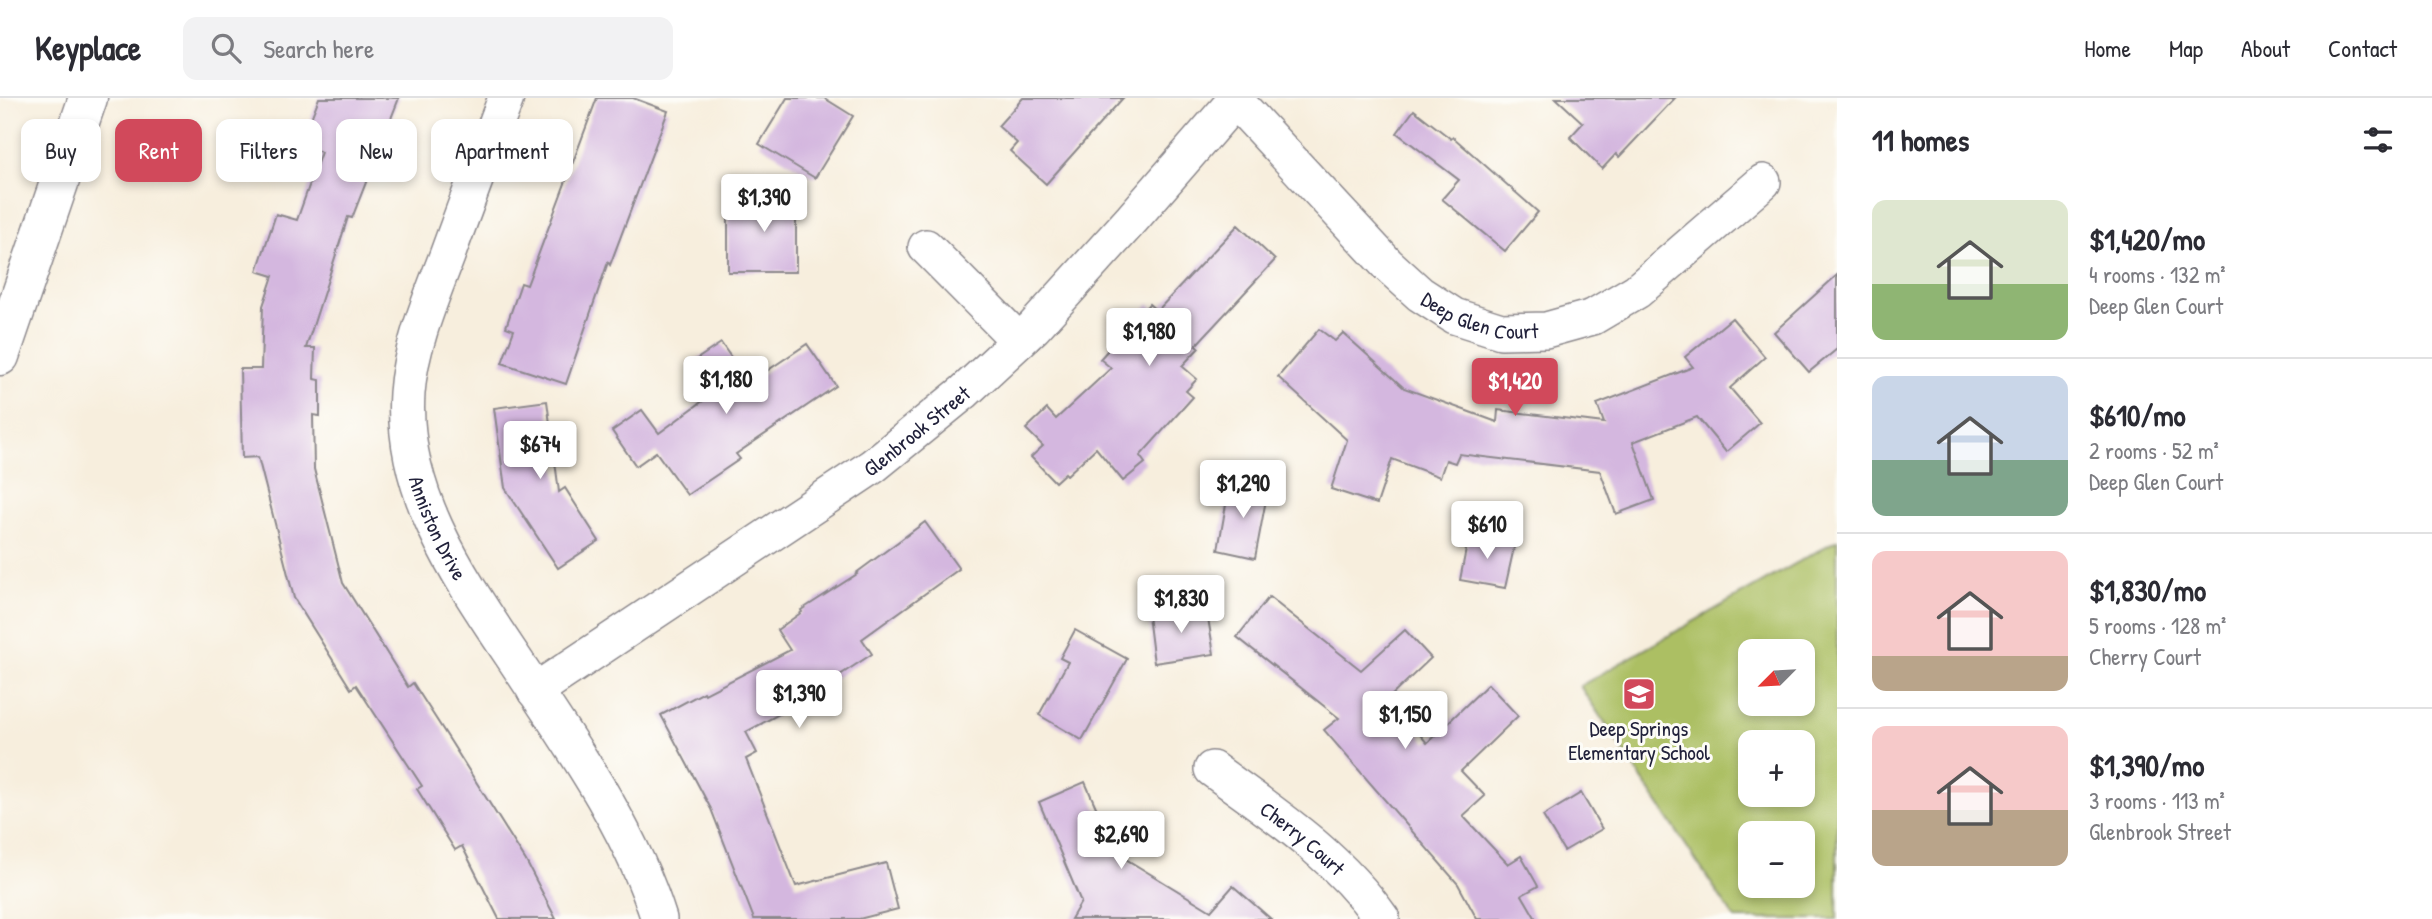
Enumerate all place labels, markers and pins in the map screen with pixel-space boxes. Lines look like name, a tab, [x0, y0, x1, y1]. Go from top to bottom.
pin: $1,390	[707, 174, 821, 234]
pin: $1,980	[1092, 308, 1206, 368]
pin: $1,180	[669, 356, 783, 416]
pin: $1,420	[1458, 358, 1572, 418]
pin: $674	[499, 422, 581, 481]
pin: $1,290	[1186, 460, 1300, 520]
pin: $610	[1446, 502, 1528, 561]
pin: $1,830	[1124, 575, 1238, 635]
pin: $1,390	[742, 670, 856, 730]
school or university icon: Deep Springs Elementary School	[1620, 675, 1658, 713]
pin: $1,150	[1348, 692, 1462, 751]
place label: Deep Springs Elementary School	[1568, 714, 1710, 767]
pin: $2,690	[1064, 812, 1178, 871]

